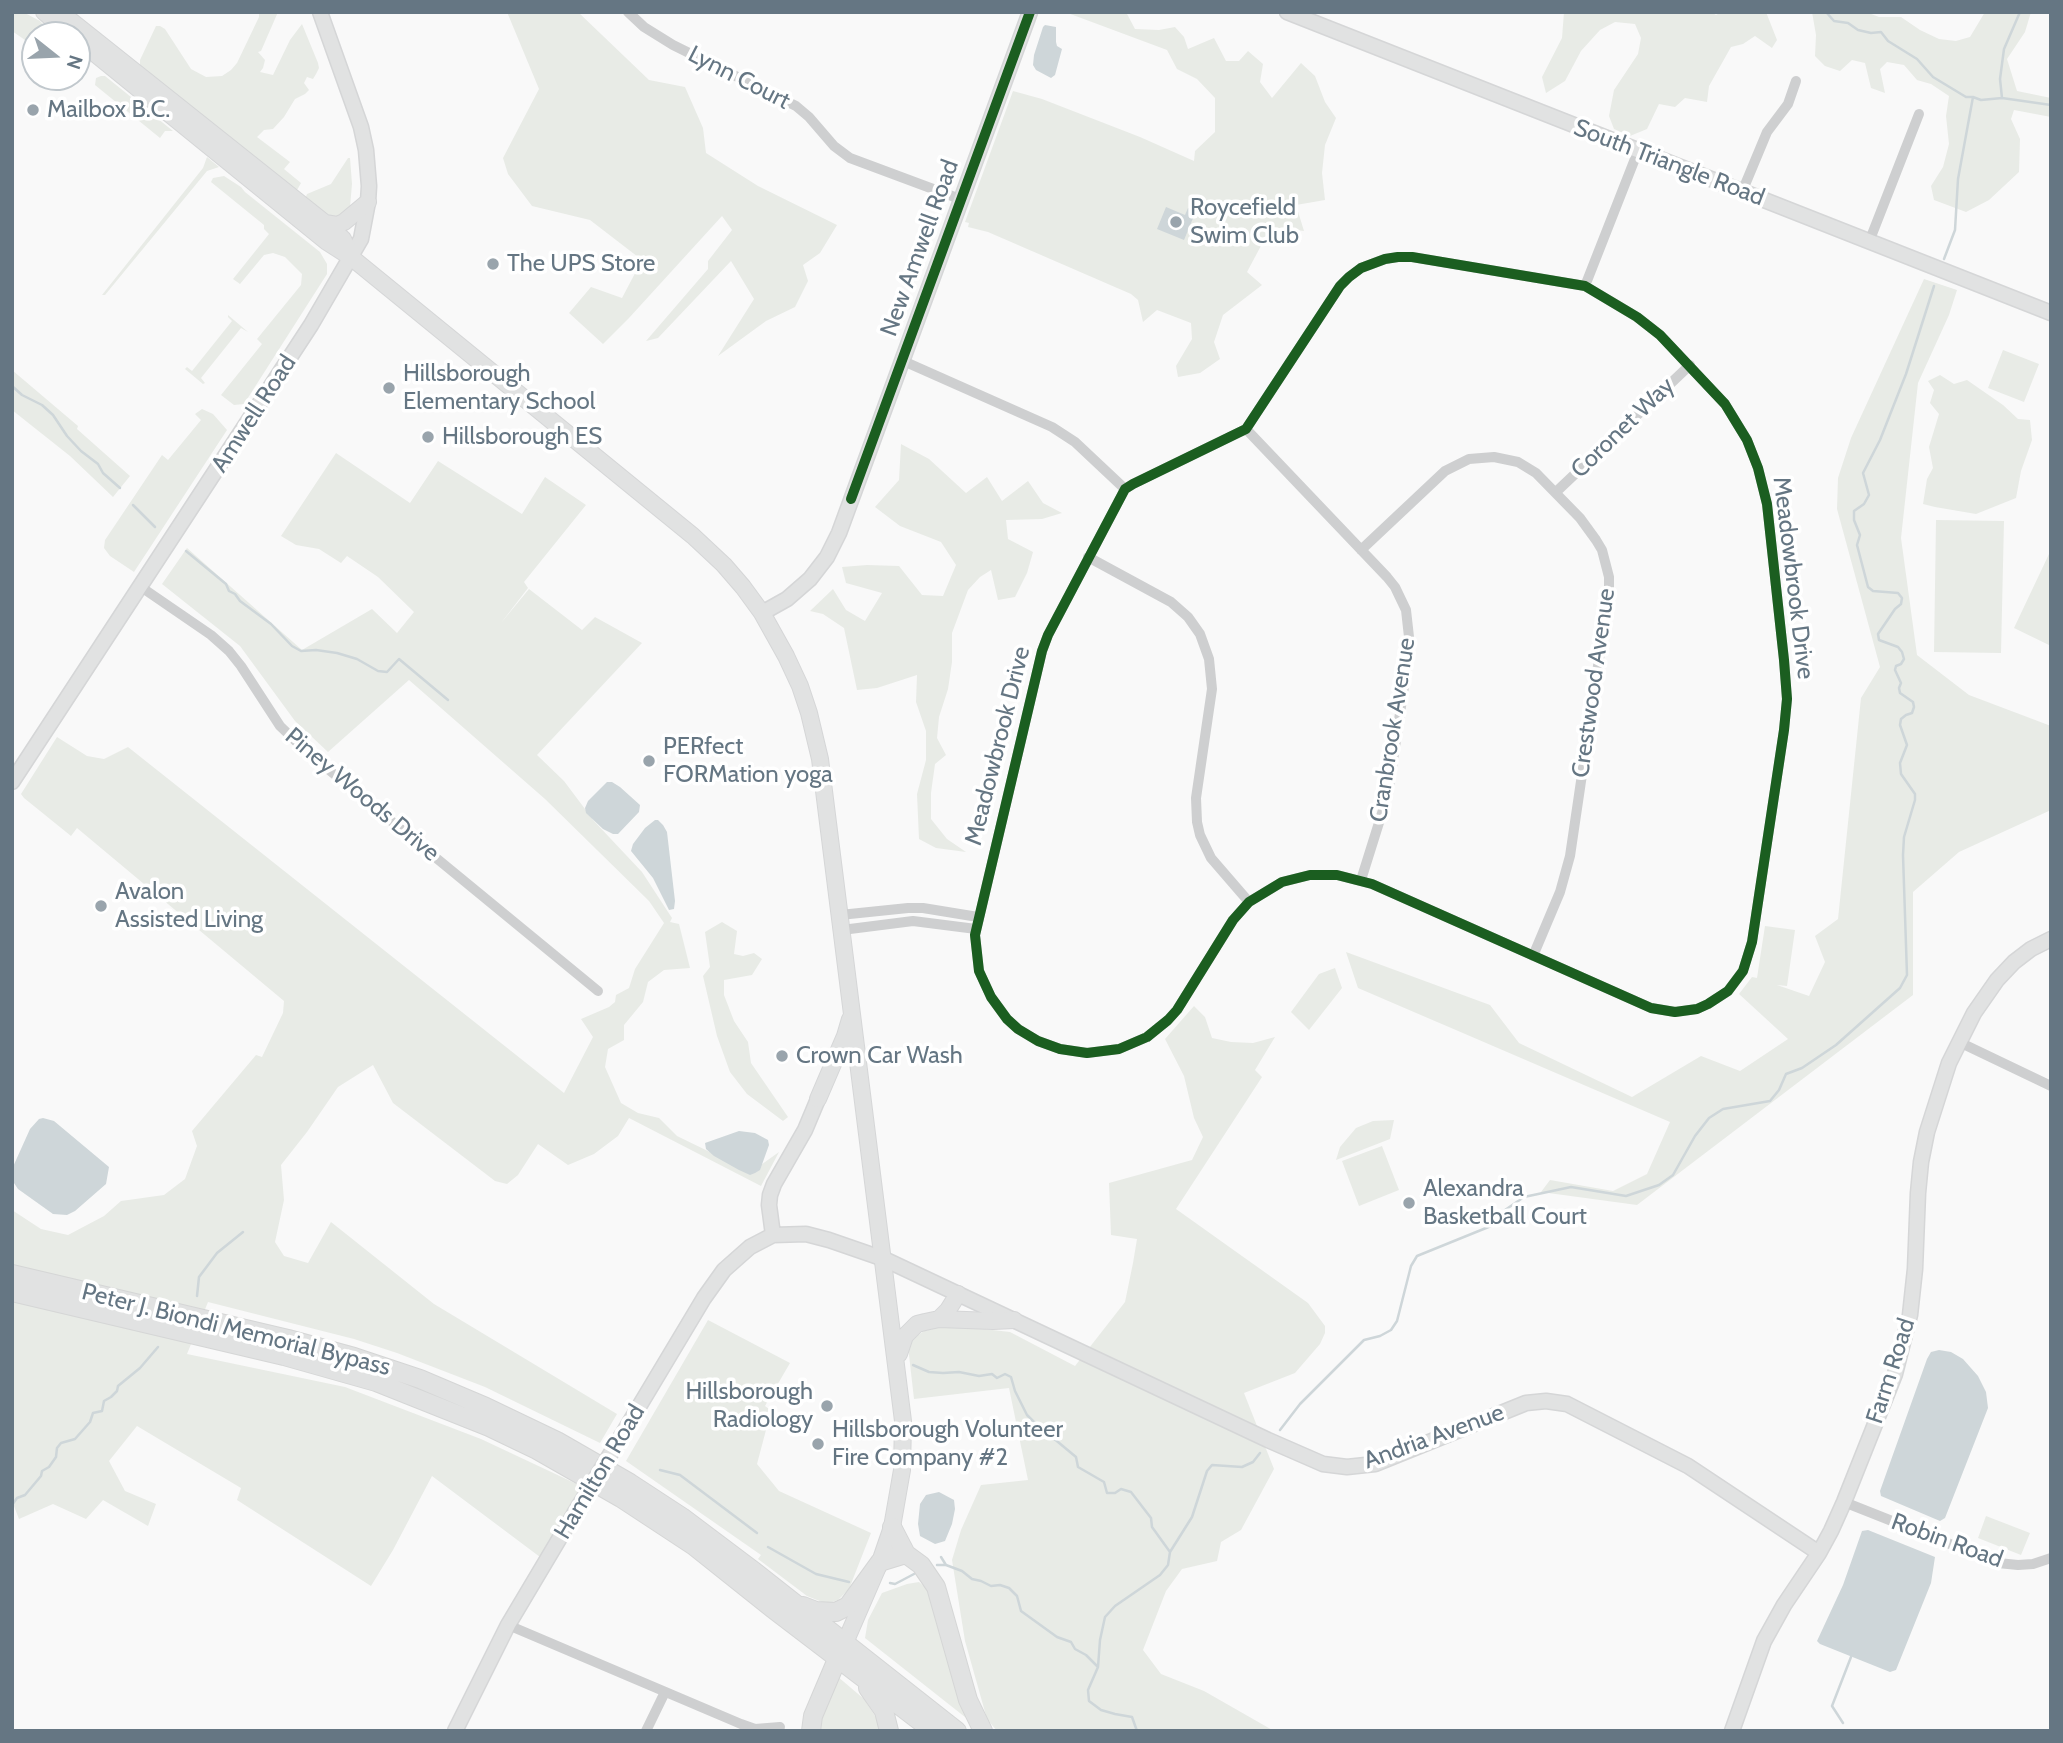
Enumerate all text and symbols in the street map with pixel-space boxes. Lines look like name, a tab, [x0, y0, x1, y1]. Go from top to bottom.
north arrow	[21, 21, 91, 91]
street label: Lynn Court	[683, 40, 795, 116]
text: N	[62, 52, 88, 72]
place label: Mailbox B.C.	[47, 96, 170, 124]
marker: Mailbox B.C.	[25, 102, 41, 118]
street label: South Triangle Road	[1570, 113, 1768, 213]
street label: New Amwell Road	[875, 156, 965, 340]
place label: Roycefield Swim Club	[1190, 194, 1299, 250]
marker: Roycefield Swim Club	[1168, 214, 1184, 230]
place label: The UPS Store	[507, 250, 655, 278]
marker: The UPS Store	[485, 256, 501, 272]
street label: Amwell Road	[205, 350, 303, 478]
place label: Hillsborough Elementary School	[403, 360, 595, 416]
street label: Coronet Way	[1565, 372, 1681, 484]
marker: Hillsborough Elementary School	[381, 380, 397, 396]
place label: Hillsborough ES	[442, 423, 602, 451]
marker: Hillsborough ES	[420, 429, 436, 445]
street label: Meadowbrook Drive	[1766, 475, 1820, 681]
street label: Crestwood Avenue	[1566, 587, 1622, 779]
street label: Cranbrook Avenue	[1364, 636, 1422, 824]
street label: Meadowbrook Drive	[959, 644, 1037, 848]
street label: Piney Woods Drive	[279, 722, 445, 868]
place label: PERfect FORMation yoga	[663, 733, 833, 789]
marker: PERfect FORMation yoga	[641, 753, 657, 769]
place label: Avalon Assisted Living	[115, 878, 263, 934]
marker: Avalon Assisted Living	[93, 898, 109, 914]
place label: Crown Car Wash	[796, 1042, 963, 1070]
marker: Crown Car Wash	[774, 1048, 790, 1064]
place label: Alexandra Basketball Court	[1423, 1175, 1587, 1231]
marker: Alexandra Basketball Court	[1401, 1195, 1417, 1211]
street label: Peter J. Biondi Memorial Bypass	[79, 1278, 393, 1382]
street label: Farm Road	[1860, 1315, 1922, 1427]
place label: Hillsborough Radiology	[685, 1378, 813, 1434]
marker: Hillsborough Radiology	[819, 1398, 835, 1414]
street label: Andria Avenue	[1360, 1398, 1508, 1476]
street label: Hamilton Road	[549, 1399, 651, 1545]
place label: Hillsborough Volunteer Fire Company #2	[832, 1416, 1063, 1472]
marker: Hillsborough Volunteer Fire Company #2	[810, 1436, 826, 1452]
street label: Robin Road	[1887, 1508, 2007, 1574]

